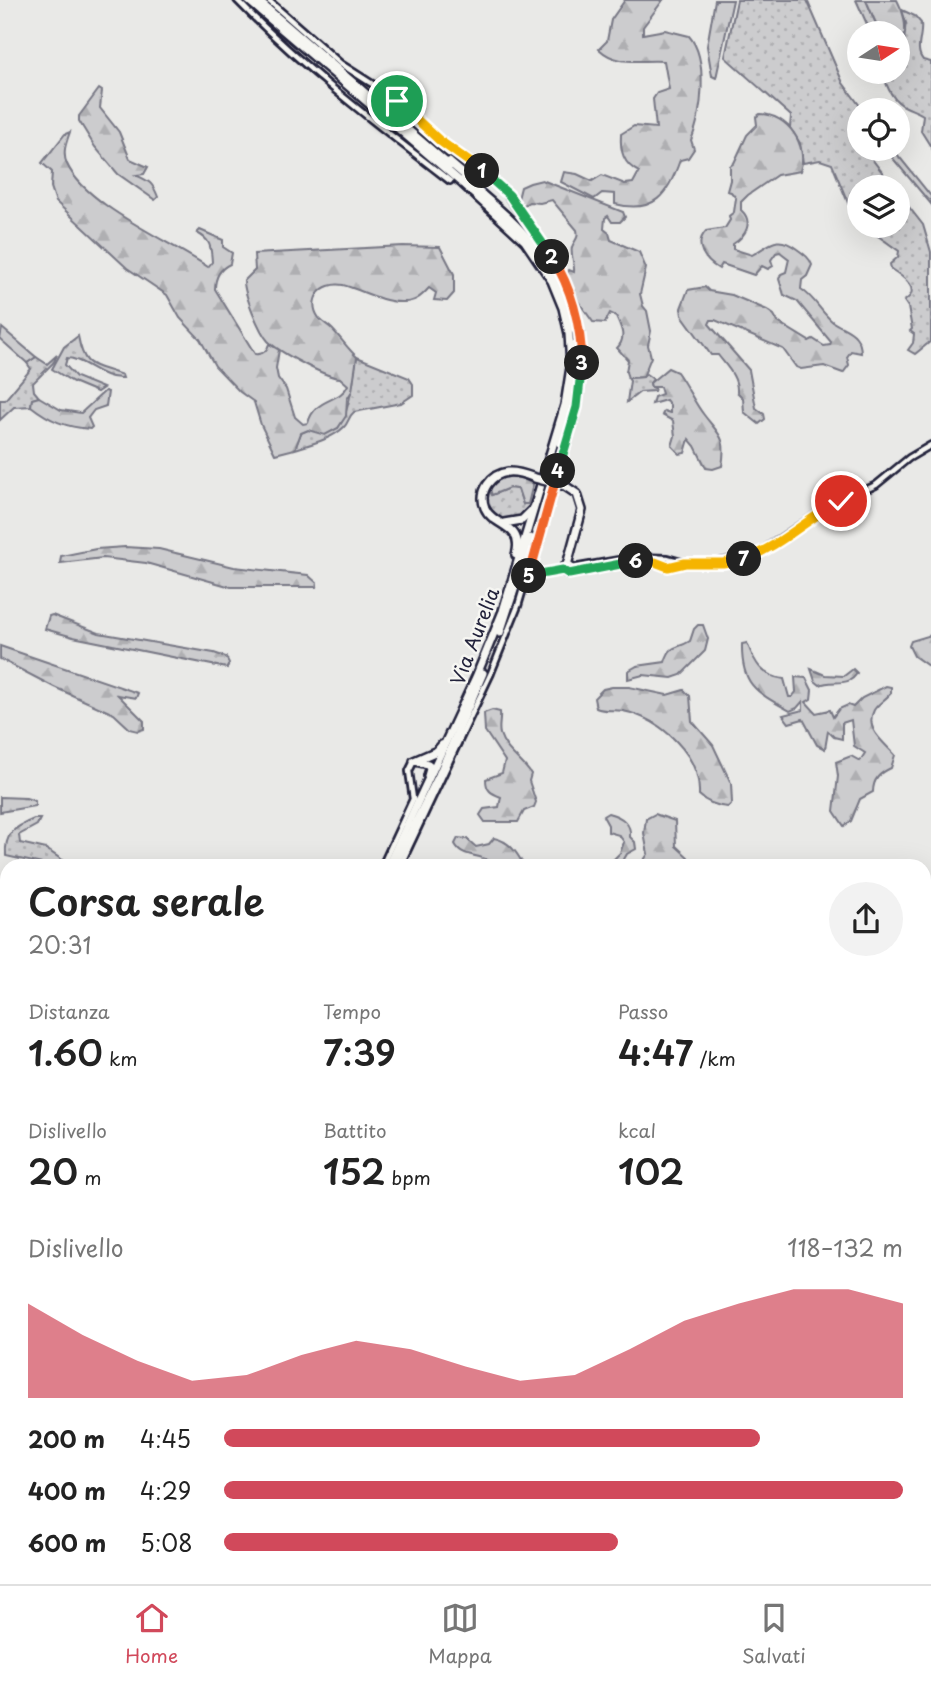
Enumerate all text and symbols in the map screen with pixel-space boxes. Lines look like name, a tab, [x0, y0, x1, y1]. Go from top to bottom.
north arrow	[847, 21, 910, 84]
map controls	[847, 21, 910, 238]
pin	[367, 71, 427, 131]
icon: arrive	[378, 82, 416, 120]
button: locate	[847, 98, 910, 161]
pin: 1	[464, 154, 500, 188]
text: 1	[477, 156, 486, 184]
button: layers	[847, 175, 910, 238]
pin: 2	[534, 240, 570, 274]
text: 2	[545, 242, 558, 270]
pin: 3	[564, 346, 600, 380]
text: 3	[575, 348, 588, 376]
pin: 4	[540, 454, 576, 489]
text: 4	[551, 456, 564, 484]
pin	[811, 471, 871, 531]
icon: check	[822, 482, 860, 520]
pin: 7	[726, 542, 762, 576]
pin: 6	[618, 544, 654, 578]
text: 7	[738, 544, 749, 572]
text: 6	[629, 546, 642, 574]
pin: 5	[512, 558, 546, 594]
text: 5	[522, 561, 535, 589]
street label: Via Aurelia	[443, 583, 505, 689]
text: Corsa serale	[28, 872, 265, 929]
button: share	[829, 882, 903, 956]
text: 20:31	[28, 927, 92, 962]
text: Distanza	[28, 997, 110, 1025]
text: Tempo	[323, 997, 381, 1025]
text: Passo	[618, 997, 668, 1025]
text: 1.60	[28, 1025, 103, 1078]
text: 7:39	[323, 1025, 396, 1078]
text: 4:47	[618, 1025, 693, 1078]
text: km	[103, 1044, 138, 1072]
text: /km	[693, 1044, 736, 1072]
text: Dislivello	[28, 1116, 107, 1144]
text: Battito	[323, 1116, 387, 1144]
text: kcal	[618, 1116, 656, 1144]
text: 20	[28, 1144, 78, 1197]
text: 152	[323, 1144, 385, 1197]
text: 102	[618, 1144, 684, 1197]
text: m	[78, 1163, 102, 1191]
text: bpm	[385, 1163, 431, 1191]
text: Dislivello	[28, 1230, 123, 1265]
text: 118–132 m	[787, 1230, 903, 1265]
text: 200 m	[28, 1421, 105, 1456]
text: 4:45	[140, 1421, 191, 1456]
text: 400 m	[28, 1473, 106, 1508]
text: 4:29	[140, 1473, 191, 1508]
text: 600 m	[28, 1525, 106, 1560]
text: 5:08	[140, 1525, 193, 1560]
tab: Home	[125, 1599, 178, 1669]
tab: Mappa	[428, 1599, 492, 1669]
tab: Salvati	[742, 1599, 806, 1669]

